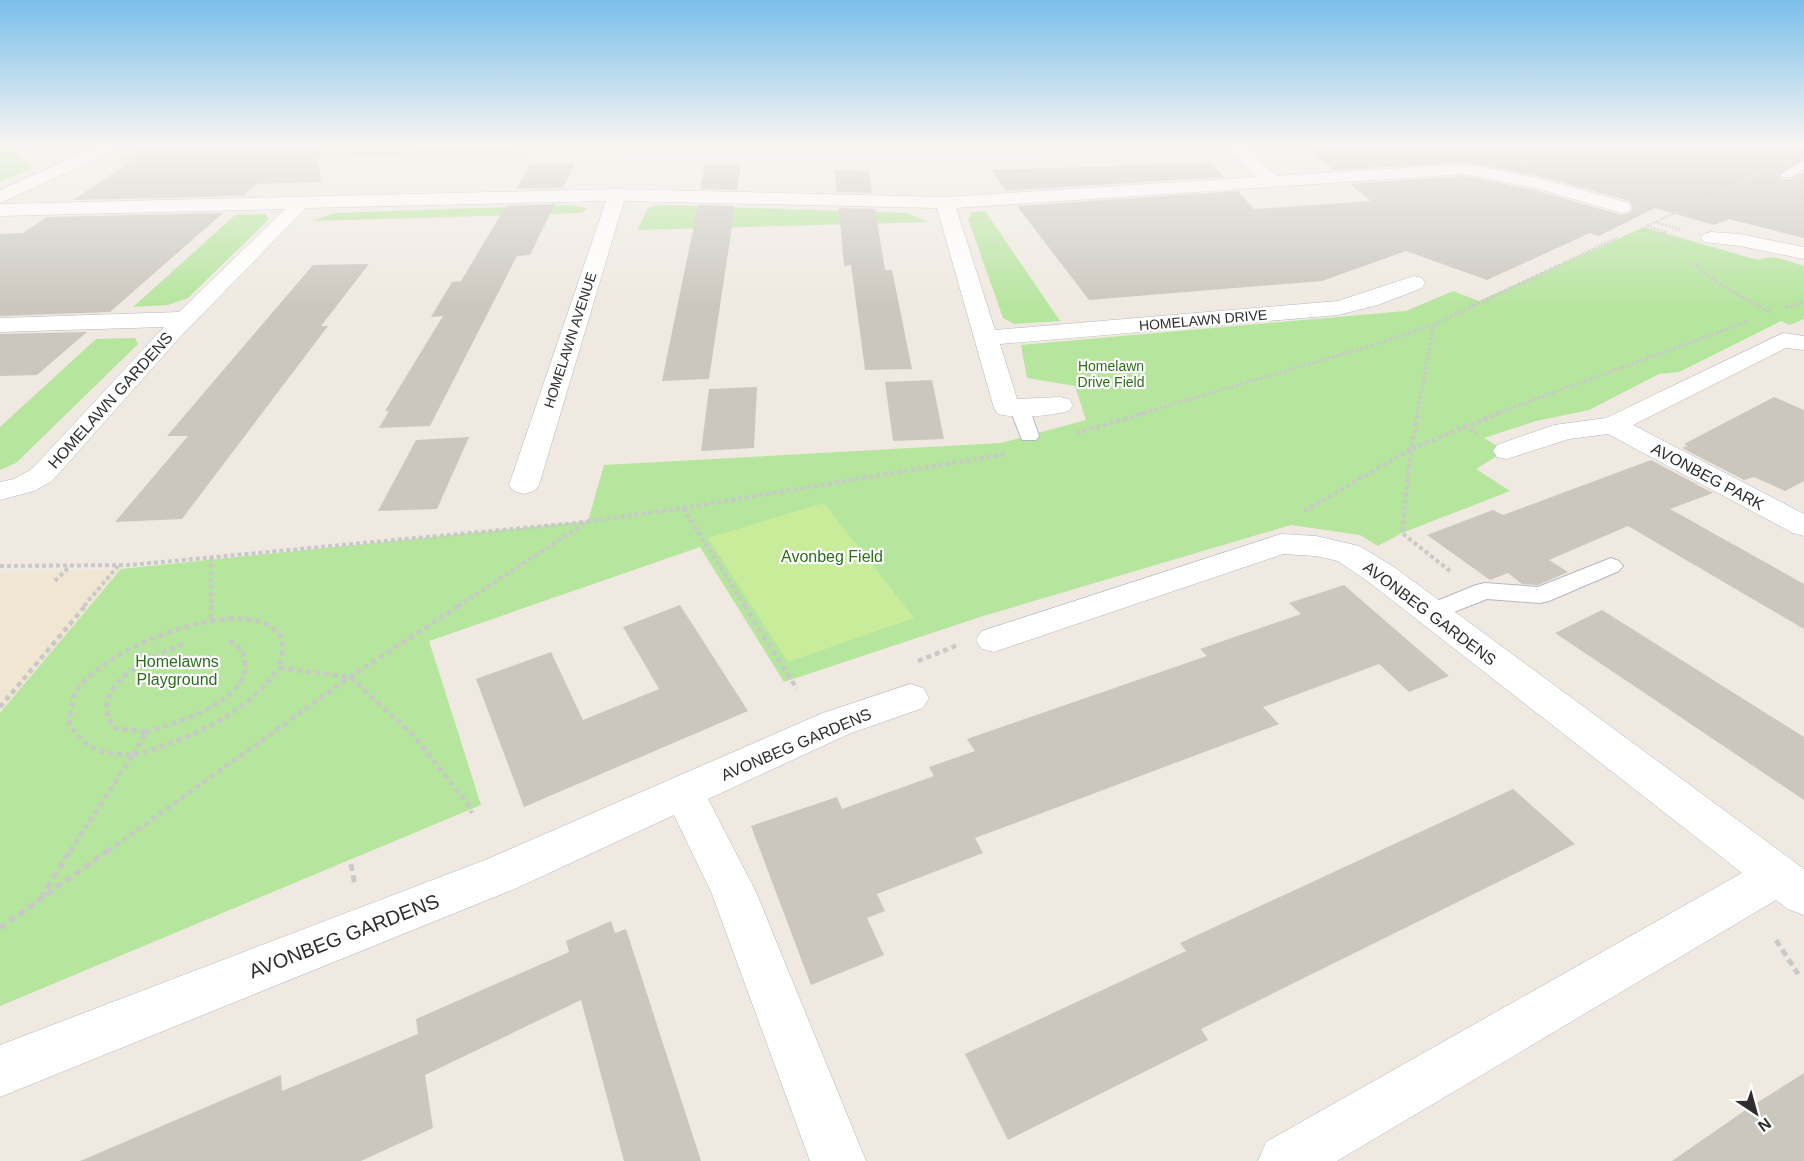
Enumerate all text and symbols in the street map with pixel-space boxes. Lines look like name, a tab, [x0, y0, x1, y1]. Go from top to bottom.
street label: HOMELAWN AVENUE	[541, 270, 599, 410]
street label: HOMELAWN DRIVE	[1138, 306, 1268, 334]
street label: HOMELAWN GARDENS	[45, 329, 176, 472]
park label: Homelawn Drive Field	[1078, 358, 1144, 390]
street label: AVONBEG PARK	[1649, 440, 1767, 513]
park label: Avonbeg Field	[781, 548, 883, 565]
street label: AVONBEG GARDENS	[1360, 558, 1499, 669]
park label: Homelawns Playground	[135, 653, 219, 688]
street label: AVONBEG GARDENS	[719, 705, 874, 784]
street label: AVONBEG GARDENS	[246, 890, 442, 982]
north arrow	[1726, 1083, 1786, 1143]
text: N	[1755, 1114, 1774, 1135]

